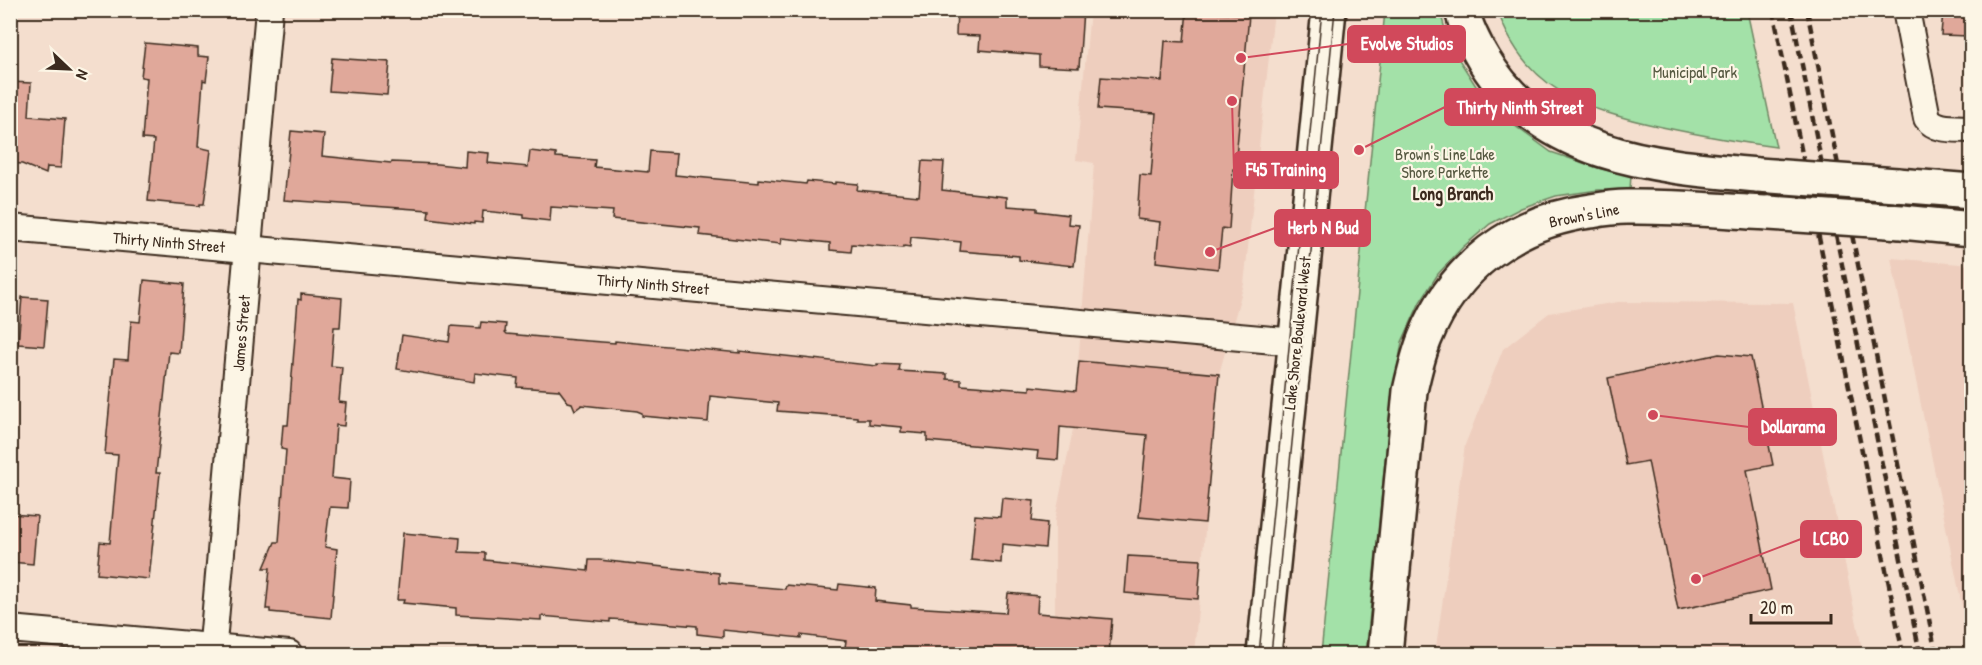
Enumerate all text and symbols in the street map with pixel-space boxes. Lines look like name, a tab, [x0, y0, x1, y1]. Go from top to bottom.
callout: Evolve Studios	[1348, 26, 1465, 62]
text: Evolve Studios	[1361, 31, 1453, 56]
north arrow	[39, 39, 99, 99]
park label: Municipal Park	[1653, 61, 1738, 83]
text: N	[71, 67, 95, 84]
callout: Thirty Ninth Street	[1445, 89, 1595, 125]
text: Thirty Ninth Street	[1456, 95, 1584, 121]
park label: Brown's Line Lake Shore Parkette	[1395, 143, 1496, 183]
callout: F45 Training	[1234, 152, 1338, 188]
text: F45 Training	[1245, 157, 1326, 183]
district label: Long Branch	[1413, 181, 1493, 207]
street label: Brown's Line	[1547, 197, 1622, 233]
callout: Herb N Bud	[1275, 210, 1370, 246]
text: Herb N Bud	[1287, 215, 1359, 240]
street label: Thirty Ninth Street	[112, 226, 226, 258]
street label: Lake Shore Boulevard West	[1278, 255, 1316, 411]
street label: Thirty Ninth Street	[596, 268, 710, 300]
street label: James Street	[227, 293, 255, 372]
callout: Dollarama	[1749, 409, 1836, 445]
text: Dollarama	[1761, 414, 1826, 439]
callout: LCBO	[1801, 521, 1861, 557]
text: LCBO	[1813, 526, 1849, 551]
scale bar	[1751, 587, 1830, 625]
text: 20 m	[1760, 595, 1793, 620]

